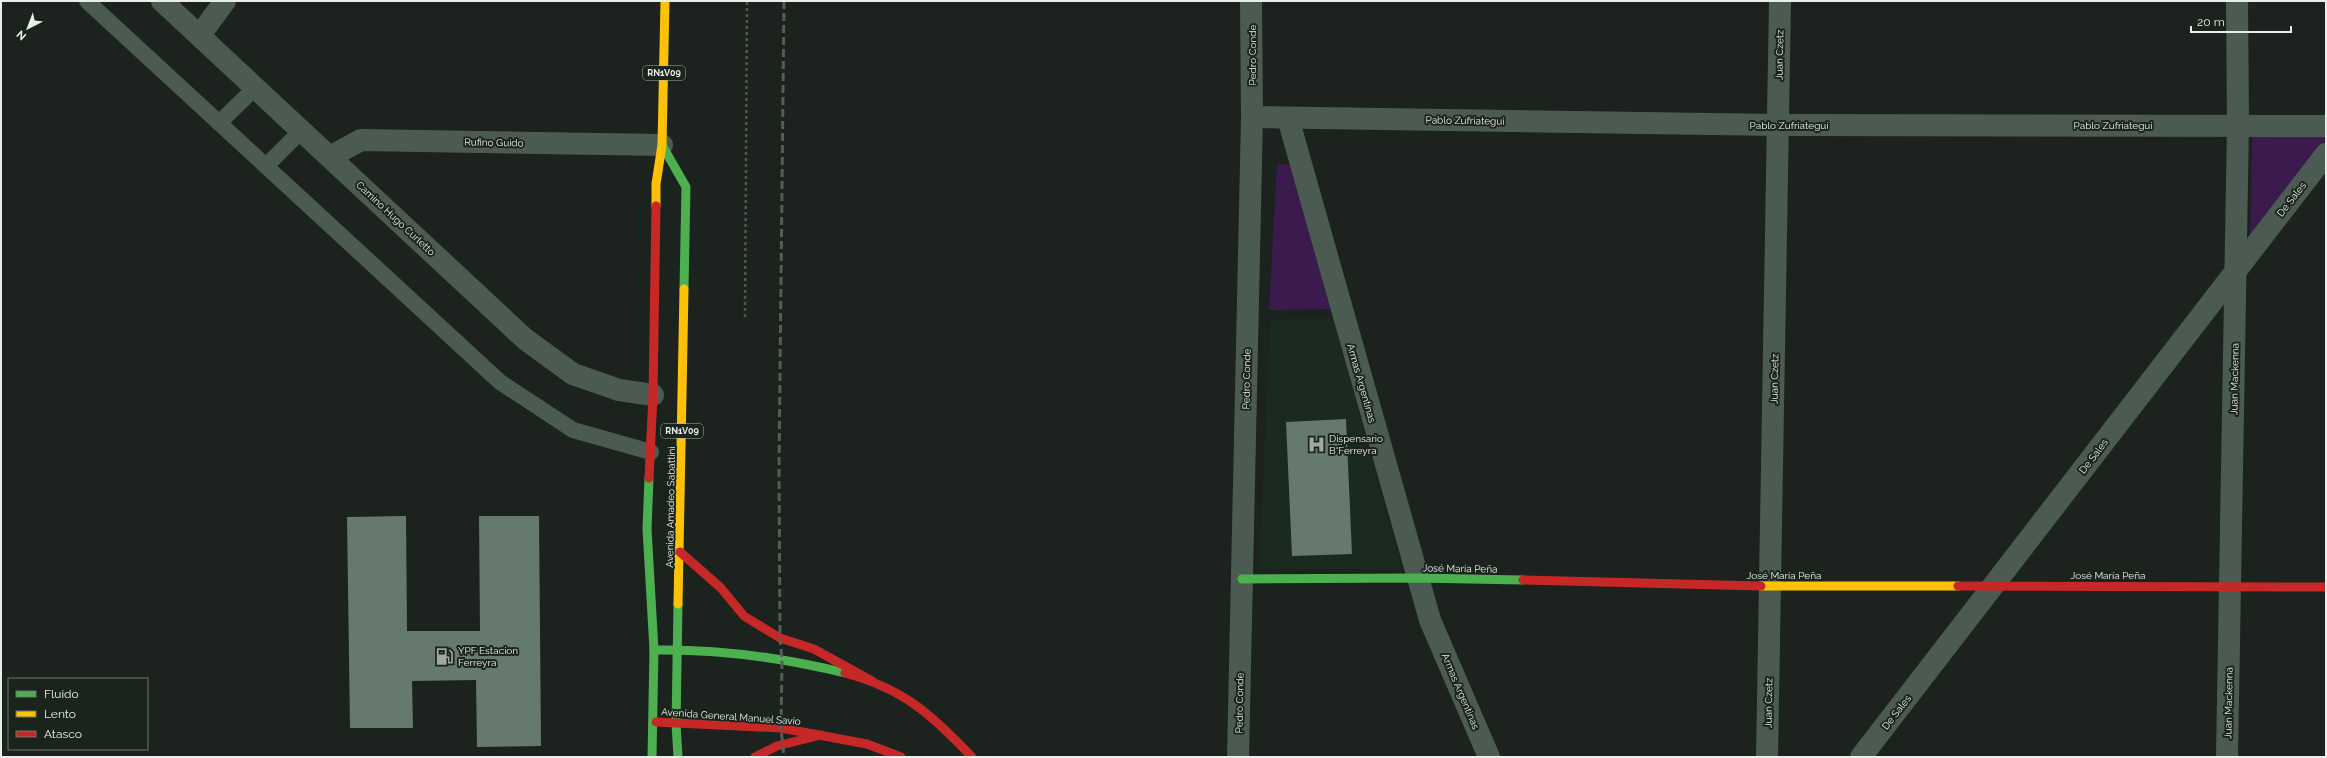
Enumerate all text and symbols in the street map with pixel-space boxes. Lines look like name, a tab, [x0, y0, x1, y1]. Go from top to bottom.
north arrow	[8, 8, 48, 48]
scale bar	[2191, 8, 2291, 34]
text: 20 m	[2197, 15, 2225, 29]
street label: Pedro Conde	[1247, 24, 1258, 85]
text: N	[14, 27, 29, 43]
street label: Juan Czetz	[1774, 30, 1785, 80]
road number: RN1V09	[643, 66, 685, 80]
street label: Pablo Zufriategui	[1425, 114, 1505, 127]
street label: Pablo Zufriategui	[1750, 120, 1828, 131]
street label: Pablo Zufriategui	[2074, 120, 2152, 131]
street label: Rufino Guido	[464, 136, 524, 149]
street label: Camino Hugo Curletto	[354, 179, 437, 258]
street label: De Sales	[2275, 180, 2308, 219]
street label: Armas Argentinas	[1345, 342, 1378, 424]
street label: Juan Mackenna	[2228, 343, 2241, 415]
street label: Pedro Conde	[1240, 348, 1253, 409]
street label: Juan Czetz	[1769, 354, 1780, 404]
road number: RN1V09	[661, 424, 703, 438]
place label: Dispensario B°Ferreyra	[1329, 433, 1383, 456]
hospital icon: Dispensario B°Ferreyra	[1306, 434, 1326, 454]
street label: De Sales	[2077, 437, 2110, 476]
street label: Avenida Amadeo Sabattini	[664, 446, 677, 568]
street label: José María Peña	[1422, 562, 1498, 575]
street label: José María Peña	[1746, 570, 1822, 581]
street label: José María Peña	[2070, 570, 2146, 581]
place label: YPF Estacion Ferreyra	[458, 645, 518, 668]
fuel station icon: YPF Estacion Ferreyra	[435, 646, 455, 666]
street label: Armas Argentinas	[1440, 651, 1482, 731]
street label: Juan Mackenna	[2222, 667, 2235, 739]
street label: Pedro Conde	[1233, 672, 1246, 733]
legend	[8, 678, 148, 750]
street label: Juan Czetz	[1763, 678, 1774, 728]
text: Fluido	[44, 687, 79, 701]
street label: De Sales	[1880, 693, 1913, 732]
street label: Avenida General Manuel Savio	[661, 706, 801, 727]
text: Lento	[44, 707, 76, 721]
text: Atasco	[44, 727, 82, 741]

